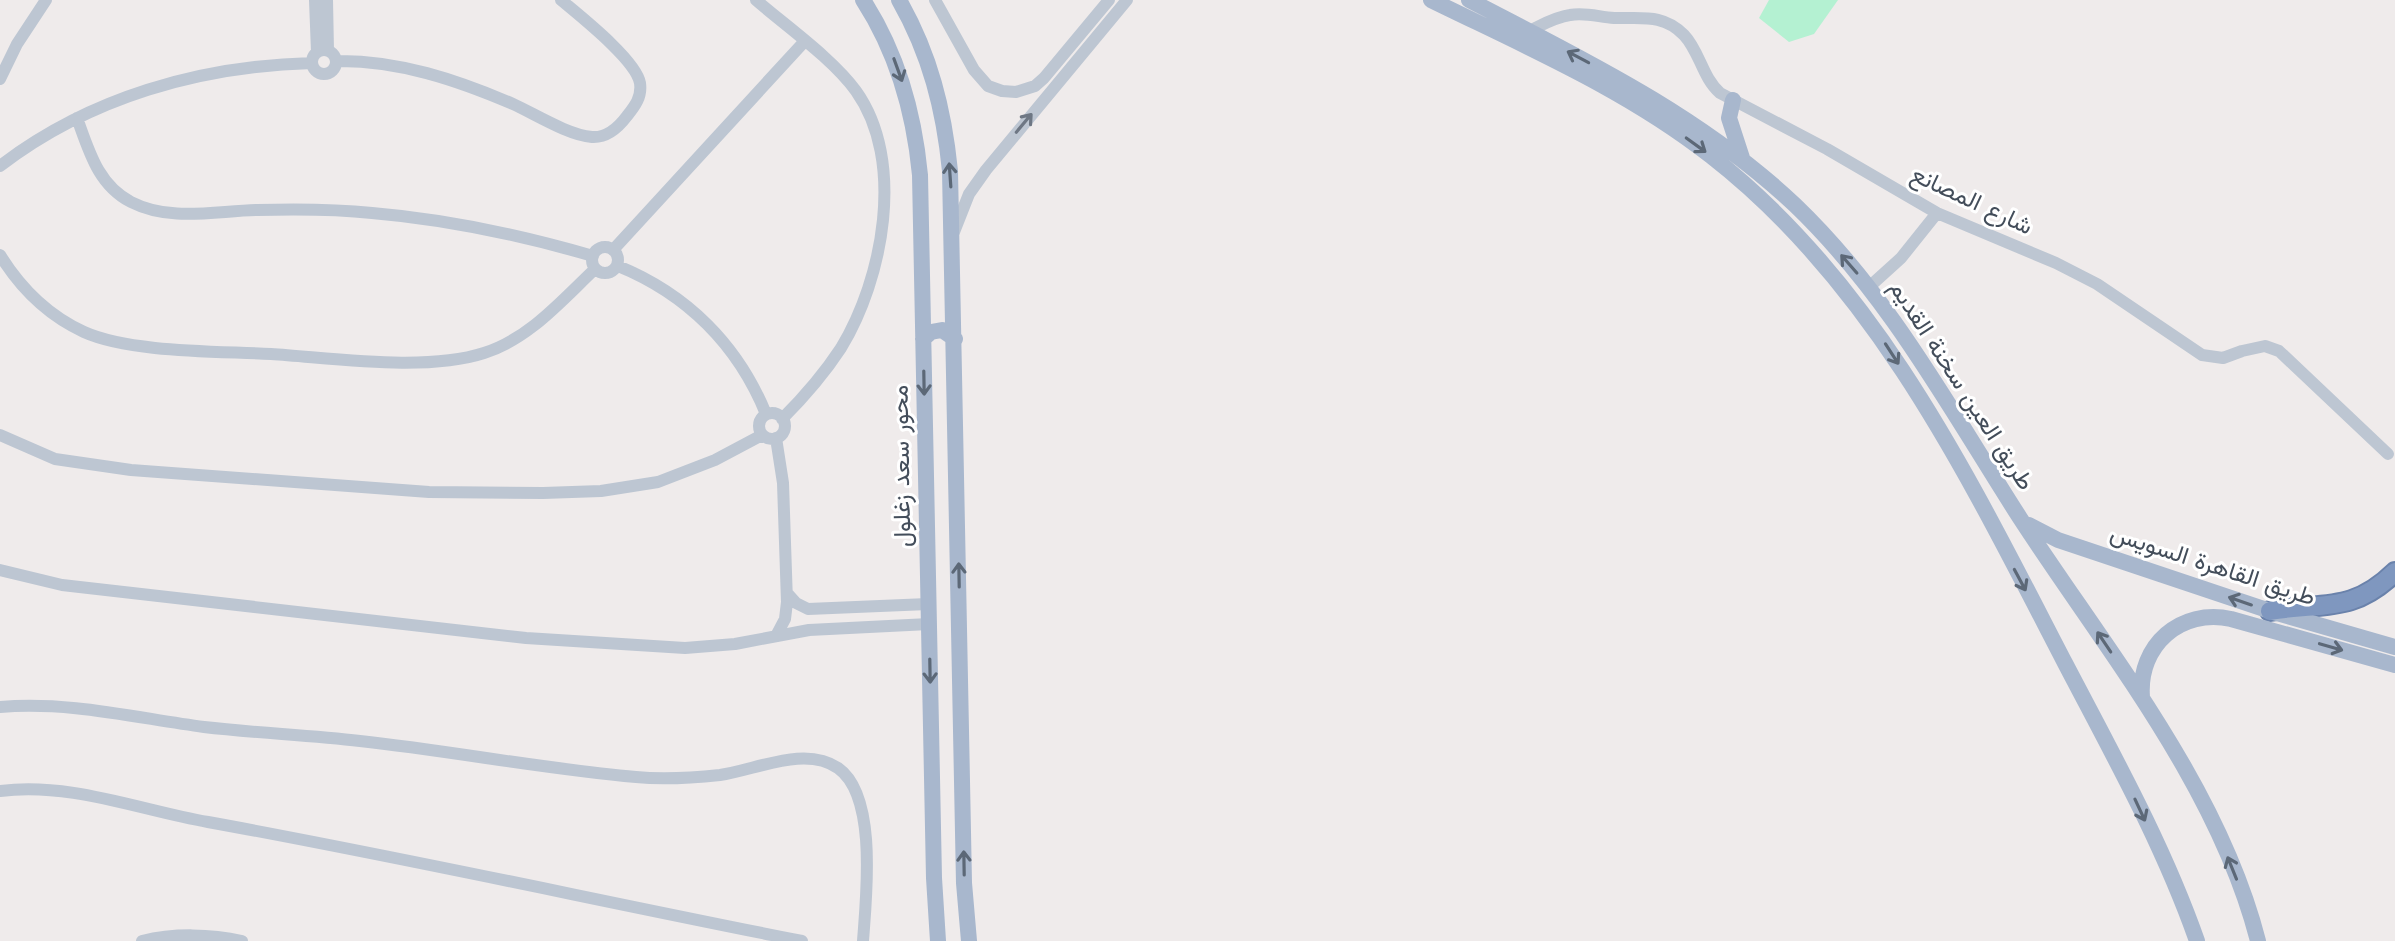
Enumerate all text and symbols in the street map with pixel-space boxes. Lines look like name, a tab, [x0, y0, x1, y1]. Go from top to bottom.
one-way arrow	[1566, 48, 1590, 64]
one-way arrow	[892, 57, 906, 82]
one-way arrow	[1016, 113, 1033, 134]
one-way arrow	[1684, 137, 1706, 153]
street label: شارع المصانع	[1906, 160, 2037, 243]
one-way arrow	[942, 162, 957, 189]
one-way arrow	[1840, 255, 1858, 275]
street label: طريق العين سخنة القديم	[1882, 275, 2040, 496]
one-way arrow	[1884, 342, 1900, 365]
one-way arrow	[916, 369, 931, 396]
street label: محور سعد زغلول	[886, 385, 917, 547]
street label: طريق القاهرة السويس	[2107, 519, 2319, 612]
one-way arrow	[951, 562, 967, 589]
one-way arrow	[2013, 567, 2029, 591]
one-way arrow	[2227, 593, 2253, 608]
one-way arrow	[2096, 631, 2112, 653]
one-way arrow	[2318, 640, 2344, 655]
one-way arrow	[922, 657, 937, 684]
one-way arrow	[2133, 798, 2148, 822]
one-way arrow	[956, 850, 972, 877]
one-way arrow	[2223, 856, 2238, 881]

